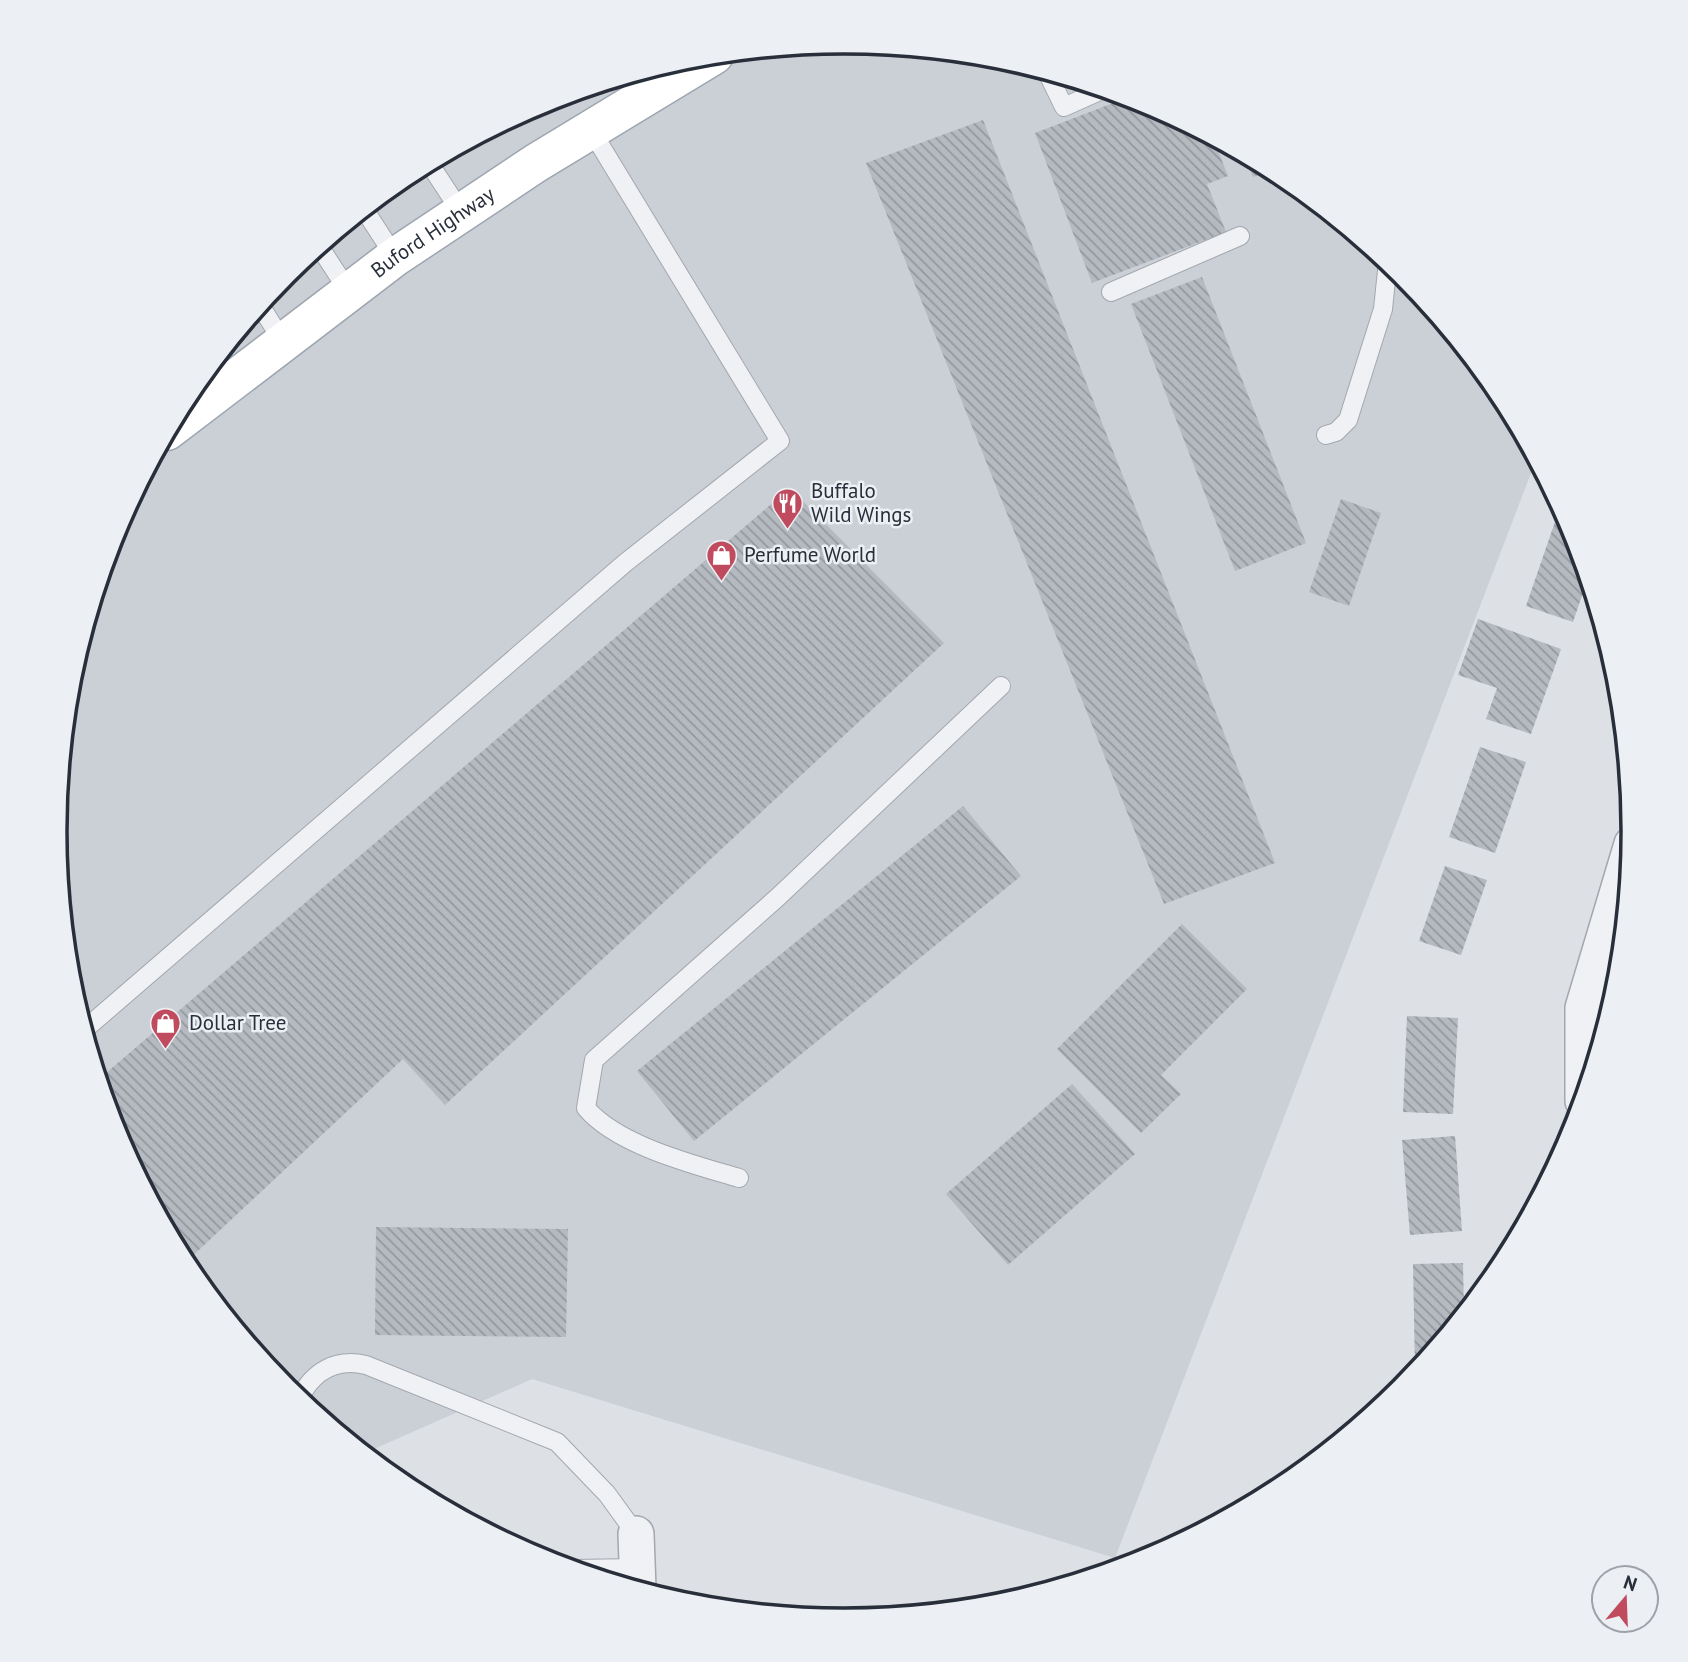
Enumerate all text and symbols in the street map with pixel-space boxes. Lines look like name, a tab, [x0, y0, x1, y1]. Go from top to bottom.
street label: Buford Highway	[365, 180, 500, 283]
place label: Buffalo Wild Wings	[811, 477, 911, 528]
restaurant icon: Buffalo Wild Wings	[771, 486, 805, 530]
shop icon: Perfume World	[704, 538, 738, 582]
place label: Perfume World	[744, 541, 876, 568]
shop icon: Dollar Tree	[149, 1006, 183, 1050]
place label: Dollar Tree	[189, 1009, 286, 1036]
north arrow	[1590, 1564, 1660, 1634]
text: N	[1621, 1570, 1640, 1596]

